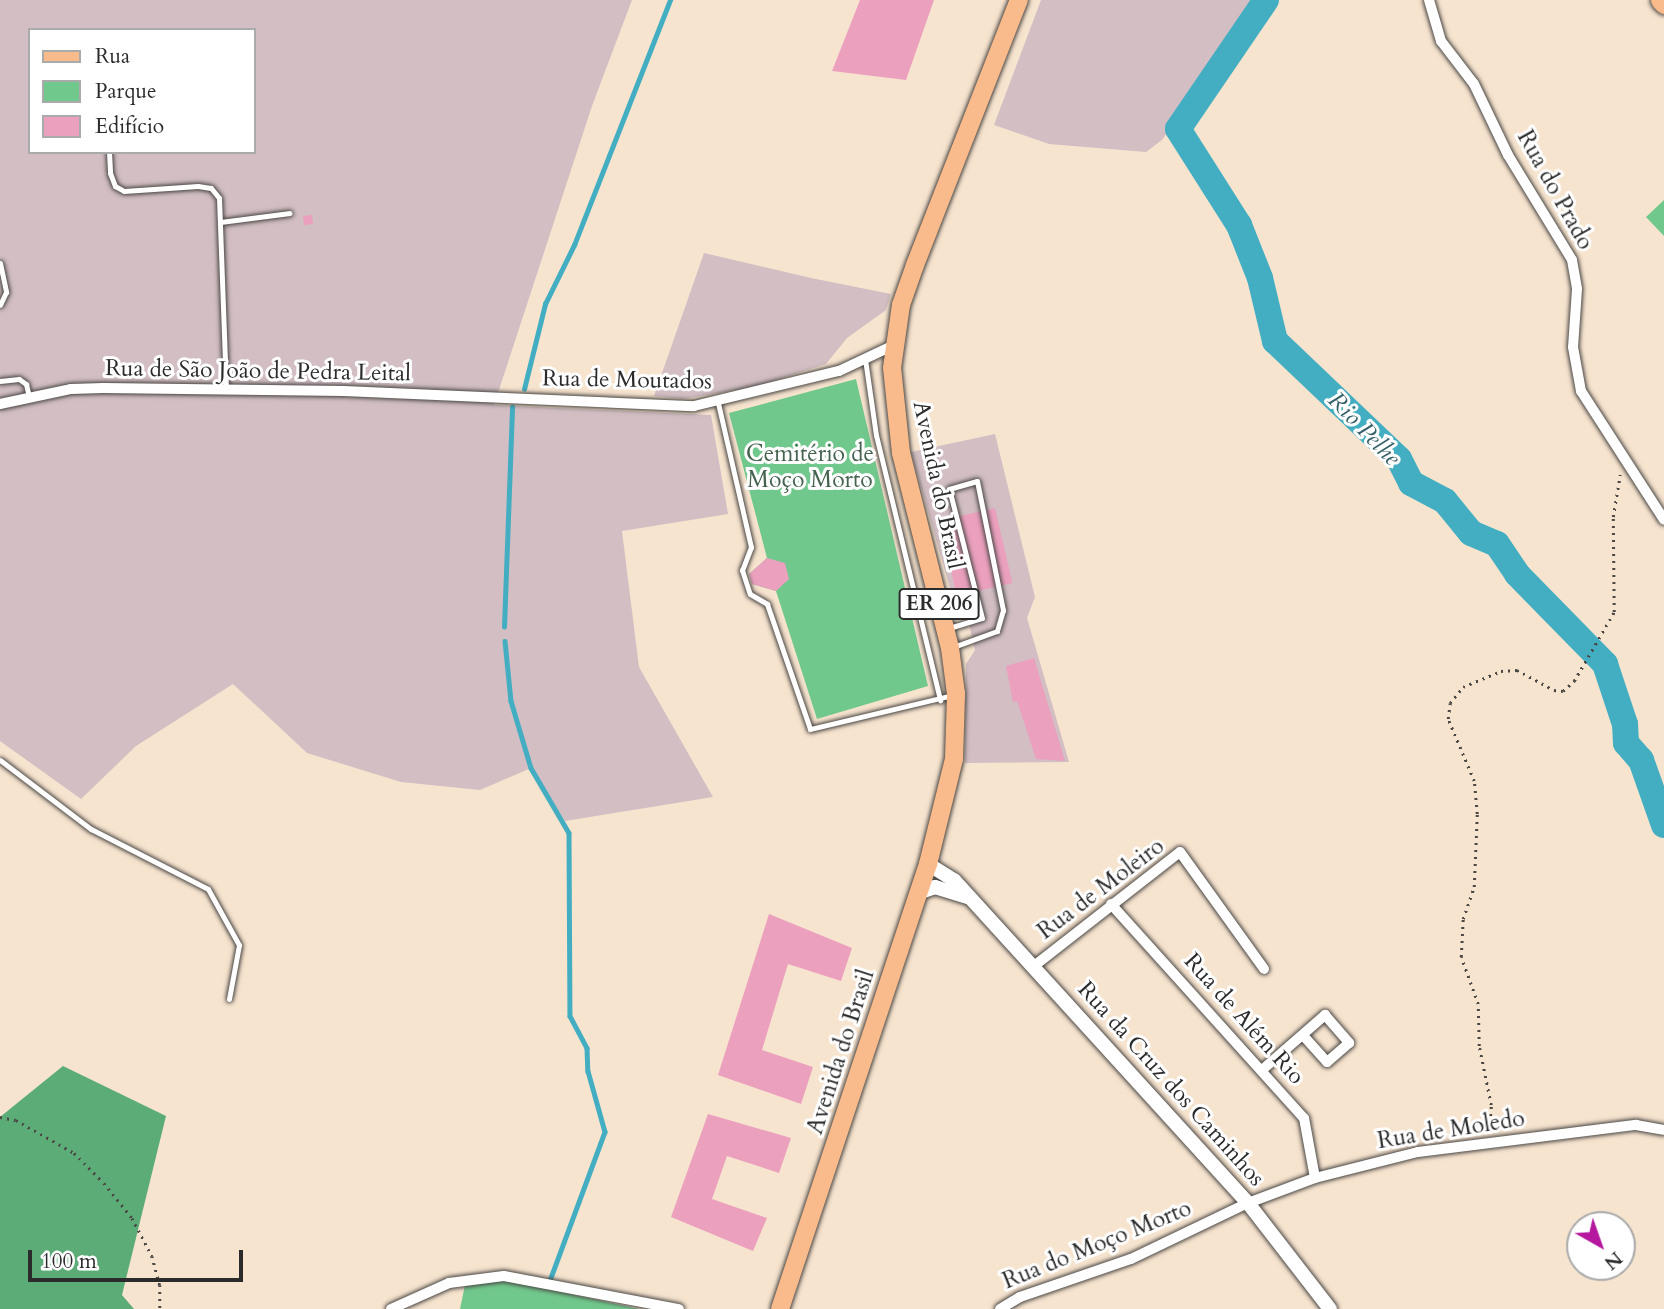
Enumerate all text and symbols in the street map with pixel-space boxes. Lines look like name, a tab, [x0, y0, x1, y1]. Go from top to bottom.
legend	[28, 28, 256, 154]
text: Rua	[95, 42, 130, 71]
text: Parque	[95, 77, 156, 106]
text: Edifício	[95, 112, 164, 141]
street label: Rua do Prado	[1511, 126, 1599, 254]
street label: Rua de São João de Pedra Leital	[105, 355, 411, 387]
street label: Rua de Moutados	[542, 365, 712, 395]
water label: Rio Pelhe	[1322, 386, 1406, 472]
street label: Avenida do Brasil	[907, 398, 969, 572]
park label: Cemitério de Moço Morto	[746, 440, 874, 494]
road number: ER 206	[897, 586, 981, 622]
street label: Rua de Moleiro	[1032, 832, 1170, 946]
street label: Rua de Além Rio	[1178, 948, 1310, 1090]
street label: Avenida do Brasil	[801, 966, 881, 1138]
street label: Rua da Cruz dos Caminhos	[1072, 976, 1270, 1192]
street label: Rua de Moledo	[1375, 1105, 1527, 1155]
street label: Rua do Moço Morto	[999, 1195, 1195, 1295]
north arrow	[1566, 1211, 1636, 1281]
scale bar	[32, 1236, 247, 1280]
text: N	[1599, 1245, 1628, 1276]
text: 100 m	[41, 1247, 97, 1276]

